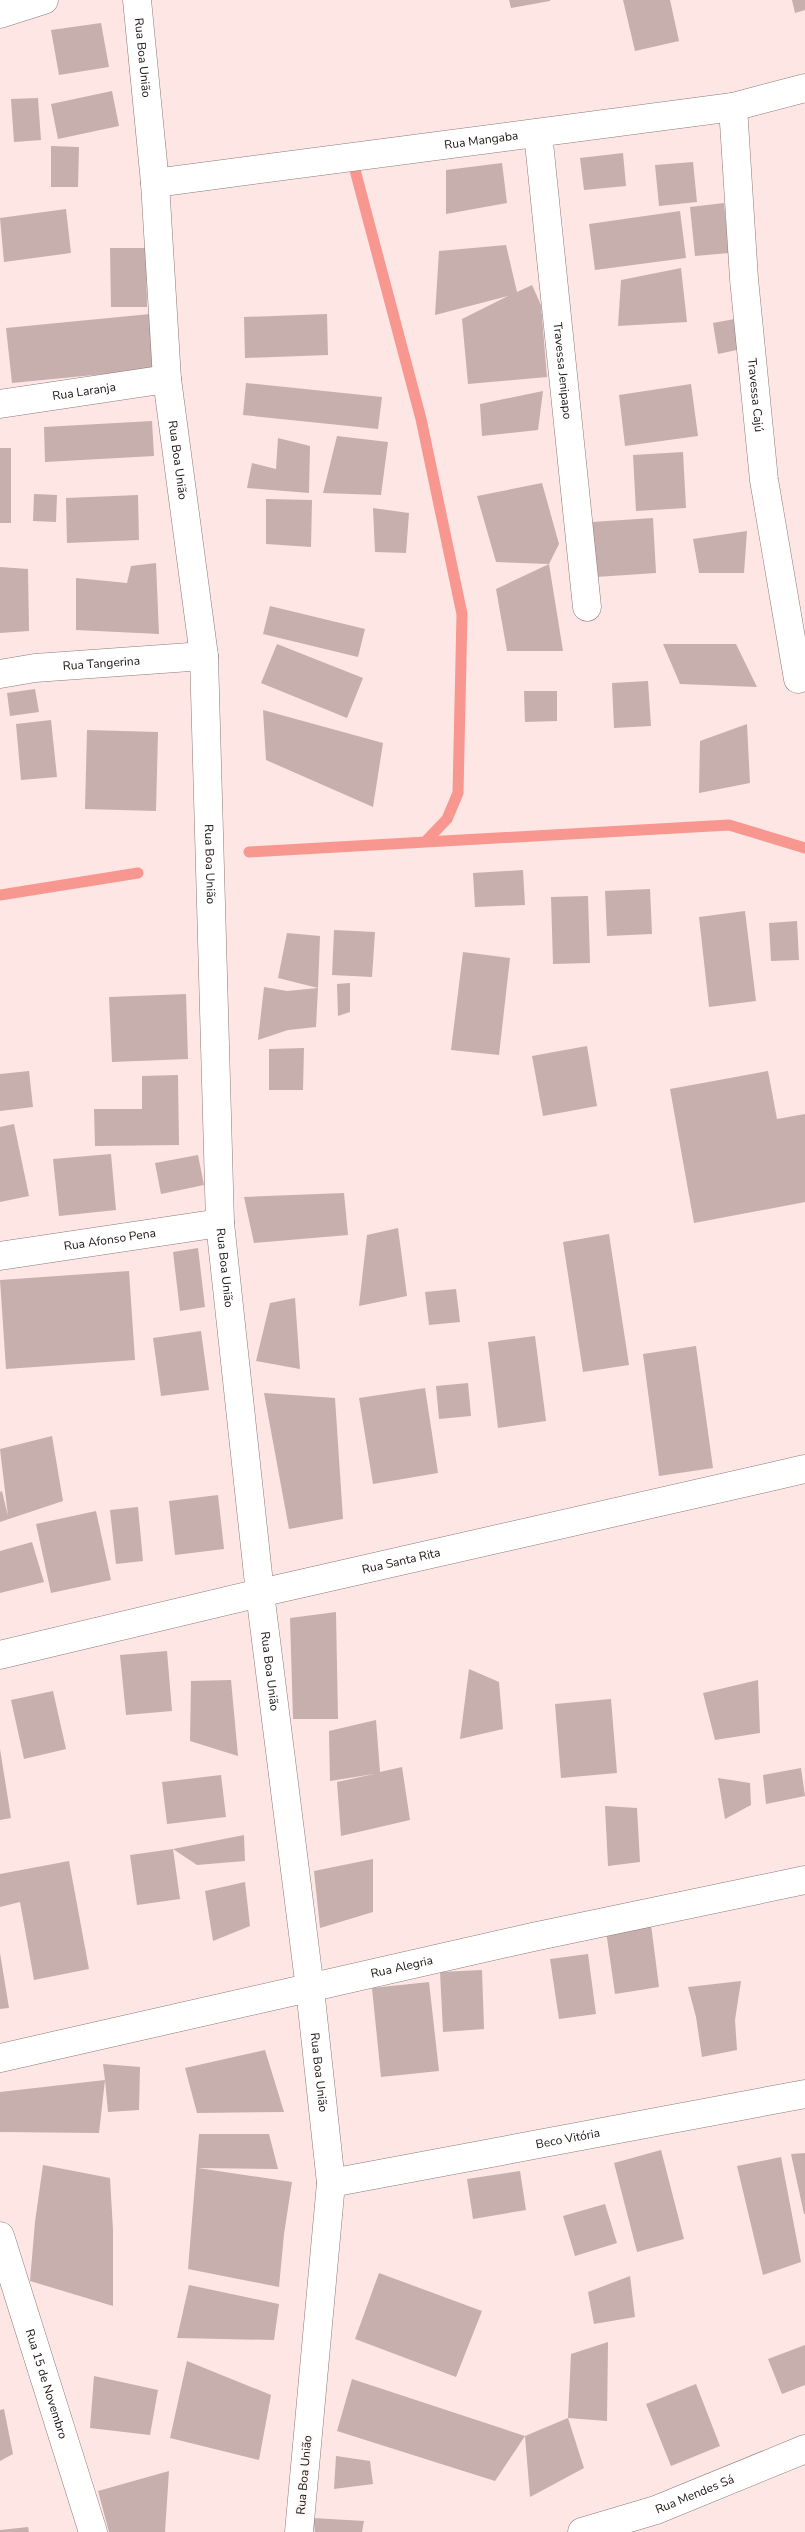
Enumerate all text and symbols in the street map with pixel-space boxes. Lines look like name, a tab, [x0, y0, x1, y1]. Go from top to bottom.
street label: Rua Boa União	[131, 17, 155, 99]
street label: Rua Mangaba	[443, 127, 519, 153]
street label: Travessa Jenipapo	[550, 321, 576, 420]
street label: Travessa Cajú	[744, 357, 767, 433]
street label: Rua Laranja	[51, 379, 117, 404]
street label: Rua Boa União	[165, 419, 191, 501]
street label: Rua Tangerina	[62, 653, 141, 674]
street label: Rua Boa União	[201, 824, 219, 905]
street label: Rua Afonso Pena	[63, 1225, 157, 1254]
street label: Rua Boa União	[213, 1227, 237, 1309]
street label: Rua Santa Rita	[360, 1544, 442, 1578]
street label: Rua Boa União	[257, 1631, 283, 1712]
street label: Rua Alegria	[369, 1952, 434, 1982]
street label: Rua Boa União	[307, 2032, 331, 2113]
street label: Beco Vitória	[534, 2125, 601, 2152]
street label: Rua 15 de Novembro	[22, 2327, 71, 2441]
street label: Rua Boa União	[293, 2434, 315, 2515]
street label: Rua Mendes Sá	[653, 2471, 736, 2517]

